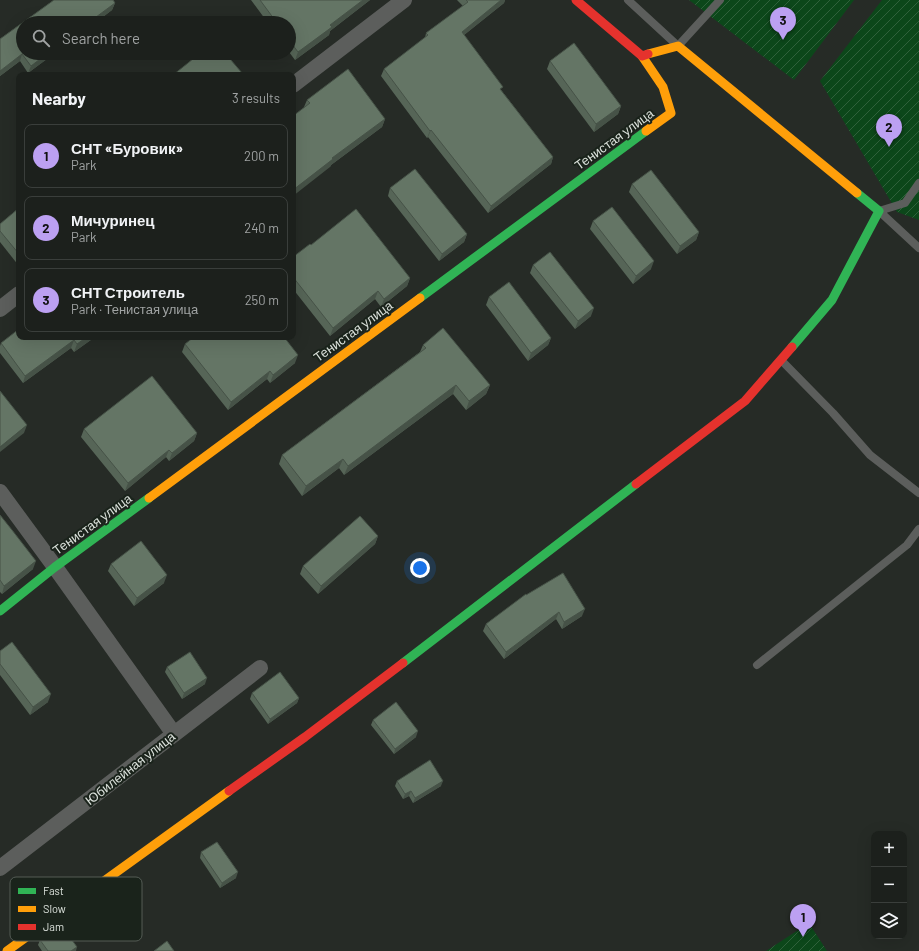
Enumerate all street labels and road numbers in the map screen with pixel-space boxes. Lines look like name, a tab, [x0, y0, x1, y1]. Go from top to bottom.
street label: Тенистая улица	[571, 105, 657, 173]
street label: Тенистая улица	[310, 297, 396, 365]
street label: Тенистая улица	[49, 490, 135, 558]
street label: Юбилейная улица	[82, 727, 179, 808]

